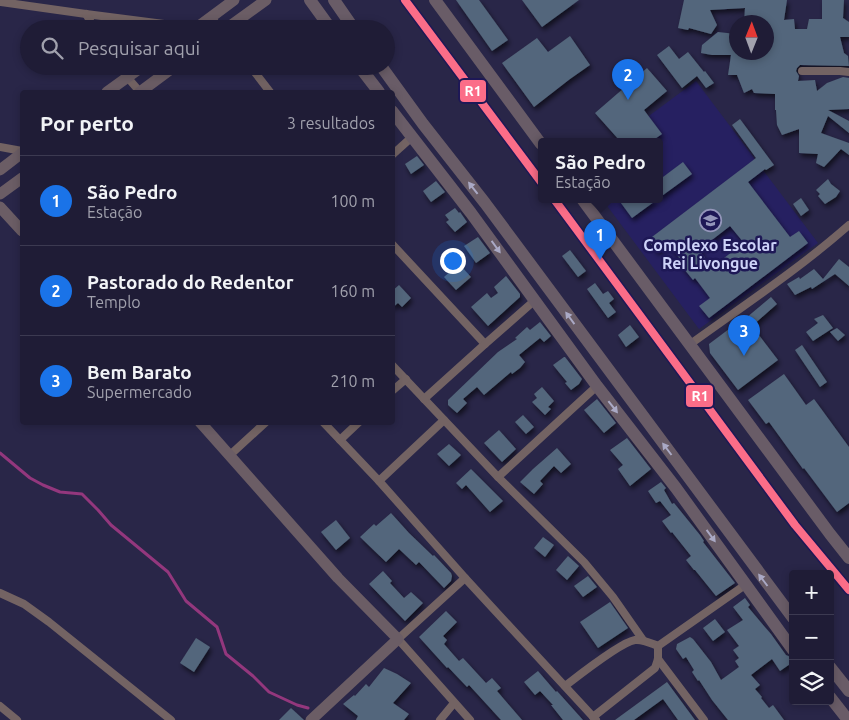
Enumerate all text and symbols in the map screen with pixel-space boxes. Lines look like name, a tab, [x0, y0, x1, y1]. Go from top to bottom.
north arrow	[729, 15, 774, 60]
search box	[20, 20, 395, 75]
icon: search	[38, 34, 66, 62]
text: Pesquisar aqui	[78, 37, 200, 59]
pin: 2	[612, 59, 644, 100]
line badge: R1	[459, 79, 487, 103]
text: R1	[464, 83, 482, 99]
text: Por perto	[40, 111, 134, 135]
text: 3 resultados	[287, 114, 375, 132]
popup	[538, 138, 663, 203]
text: São Pedro	[555, 151, 646, 173]
text: Estação	[555, 173, 611, 191]
text: São Pedro	[87, 181, 177, 203]
one-way arrow	[468, 182, 479, 195]
text: 1	[51, 192, 61, 210]
text: 100 m	[330, 192, 375, 210]
text: Estação	[87, 203, 142, 221]
school or university icon: Complexo Escolar Rei Livongue	[698, 209, 722, 233]
pin: 1	[584, 219, 616, 260]
place label: Complexo Escolar Rei Livongue	[643, 236, 777, 272]
one-way arrow	[491, 241, 501, 254]
your location	[440, 248, 466, 274]
text: Pastorado do Redentor	[87, 271, 294, 293]
text: 2	[51, 282, 61, 300]
text: 160 m	[330, 282, 375, 300]
text: Templo	[87, 293, 141, 311]
one-way arrow	[565, 311, 575, 325]
pin: 3	[728, 315, 760, 356]
text: Bem Barato	[87, 361, 192, 383]
text: 3	[51, 372, 61, 390]
text: 210 m	[330, 372, 375, 390]
text: Supermercado	[87, 383, 192, 401]
line badge: R1	[685, 384, 714, 408]
text: R1	[691, 388, 709, 404]
one-way arrow	[608, 400, 618, 413]
one-way arrow	[662, 442, 672, 456]
one-way arrow	[706, 529, 716, 543]
map controls	[789, 570, 834, 705]
button: +	[789, 570, 834, 615]
one-way arrow	[758, 573, 768, 586]
button: −	[789, 615, 834, 660]
button: layers	[789, 660, 834, 705]

